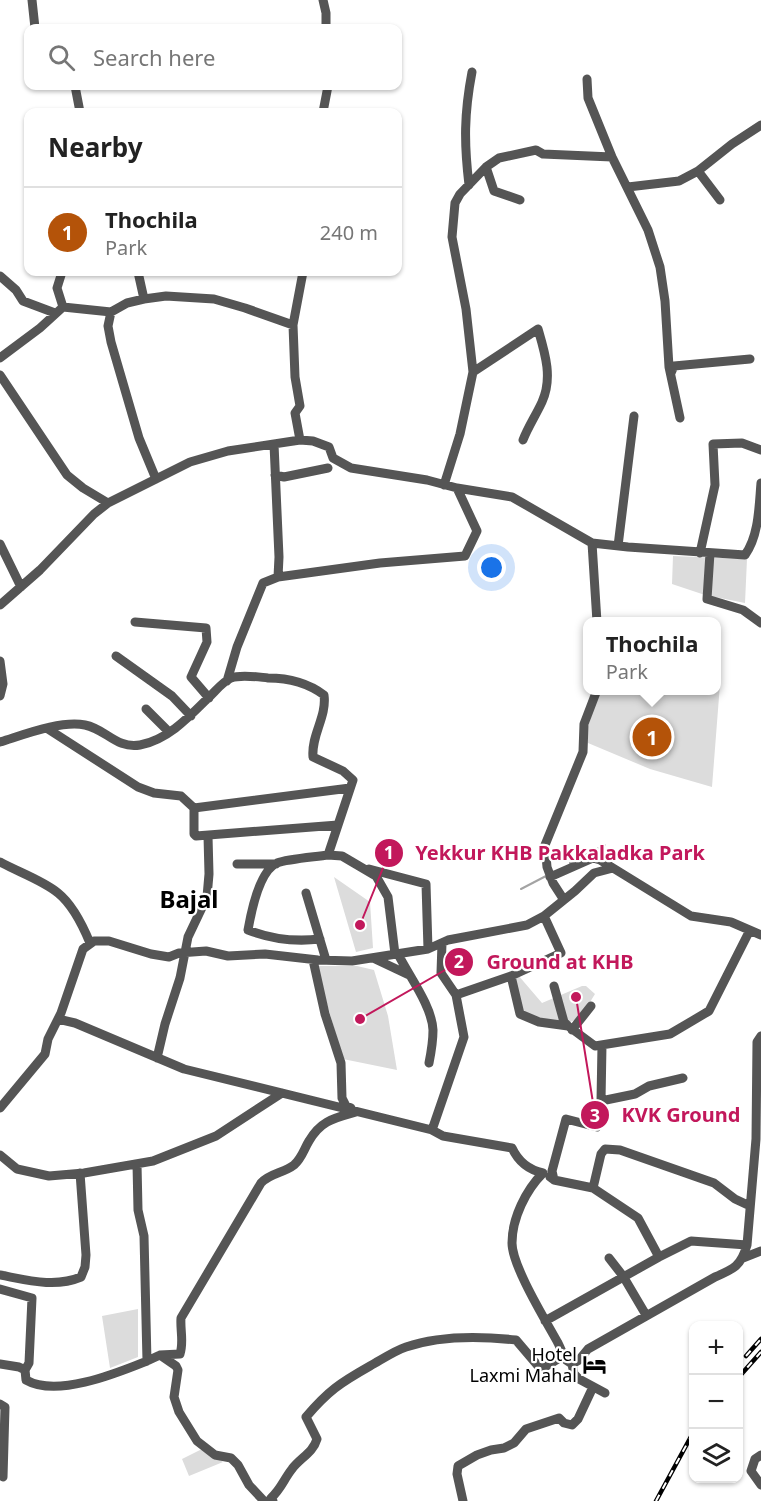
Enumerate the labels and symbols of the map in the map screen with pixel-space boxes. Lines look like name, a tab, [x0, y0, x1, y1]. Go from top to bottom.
your location	[477, 553, 506, 582]
pin: 1	[632, 714, 672, 760]
callout: Yekkur KHB Pakkaladka Park	[374, 834, 717, 872]
text: Yekkur KHB Pakkaladka Park	[415, 839, 705, 866]
text: 1	[384, 840, 394, 864]
district label: Bajal	[159, 882, 219, 915]
callout: Ground at KHB	[444, 943, 645, 981]
text: Ground at KHB	[486, 948, 634, 975]
text: 2	[454, 949, 464, 973]
callout: KVK Ground	[580, 1096, 753, 1134]
text: KVK Ground	[622, 1101, 740, 1128]
text: 3	[590, 1103, 600, 1127]
place label: Hotel Laxmi Mahal	[470, 1342, 577, 1387]
hotel icon: Hotel Laxmi Mahal	[582, 1351, 608, 1377]

